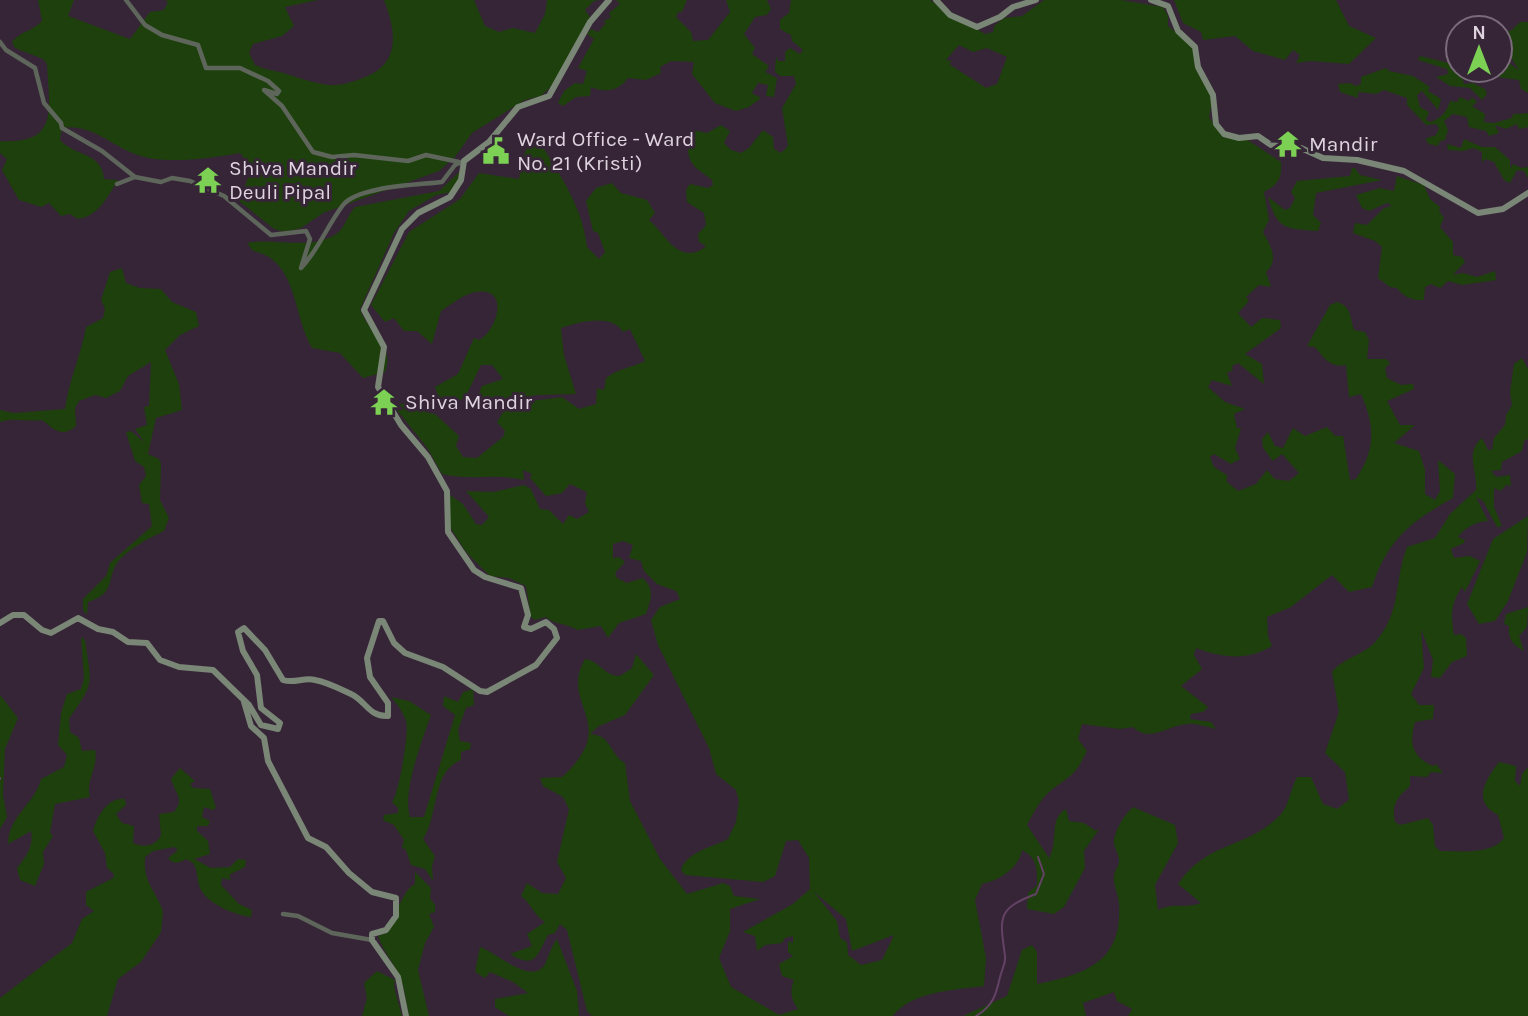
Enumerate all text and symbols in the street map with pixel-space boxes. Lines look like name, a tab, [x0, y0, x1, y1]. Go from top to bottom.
north arrow	[1444, 14, 1514, 84]
text: N	[1472, 22, 1486, 44]
place label: Ward Office - Ward No. 21 (Kristi)	[517, 127, 695, 175]
temple icon: Mandir	[1273, 129, 1303, 159]
place label: Mandir	[1309, 132, 1378, 156]
public building icon: Ward Office - Ward No. 21 (Kristi)	[481, 136, 511, 166]
place label: Shiva Mandir Deuli Pipal	[229, 156, 356, 204]
temple icon: Shiva Mandir Deuli Pipal	[193, 165, 223, 195]
temple icon: Shiva Mandir	[369, 387, 399, 417]
place label: Shiva Mandir	[405, 390, 532, 414]

